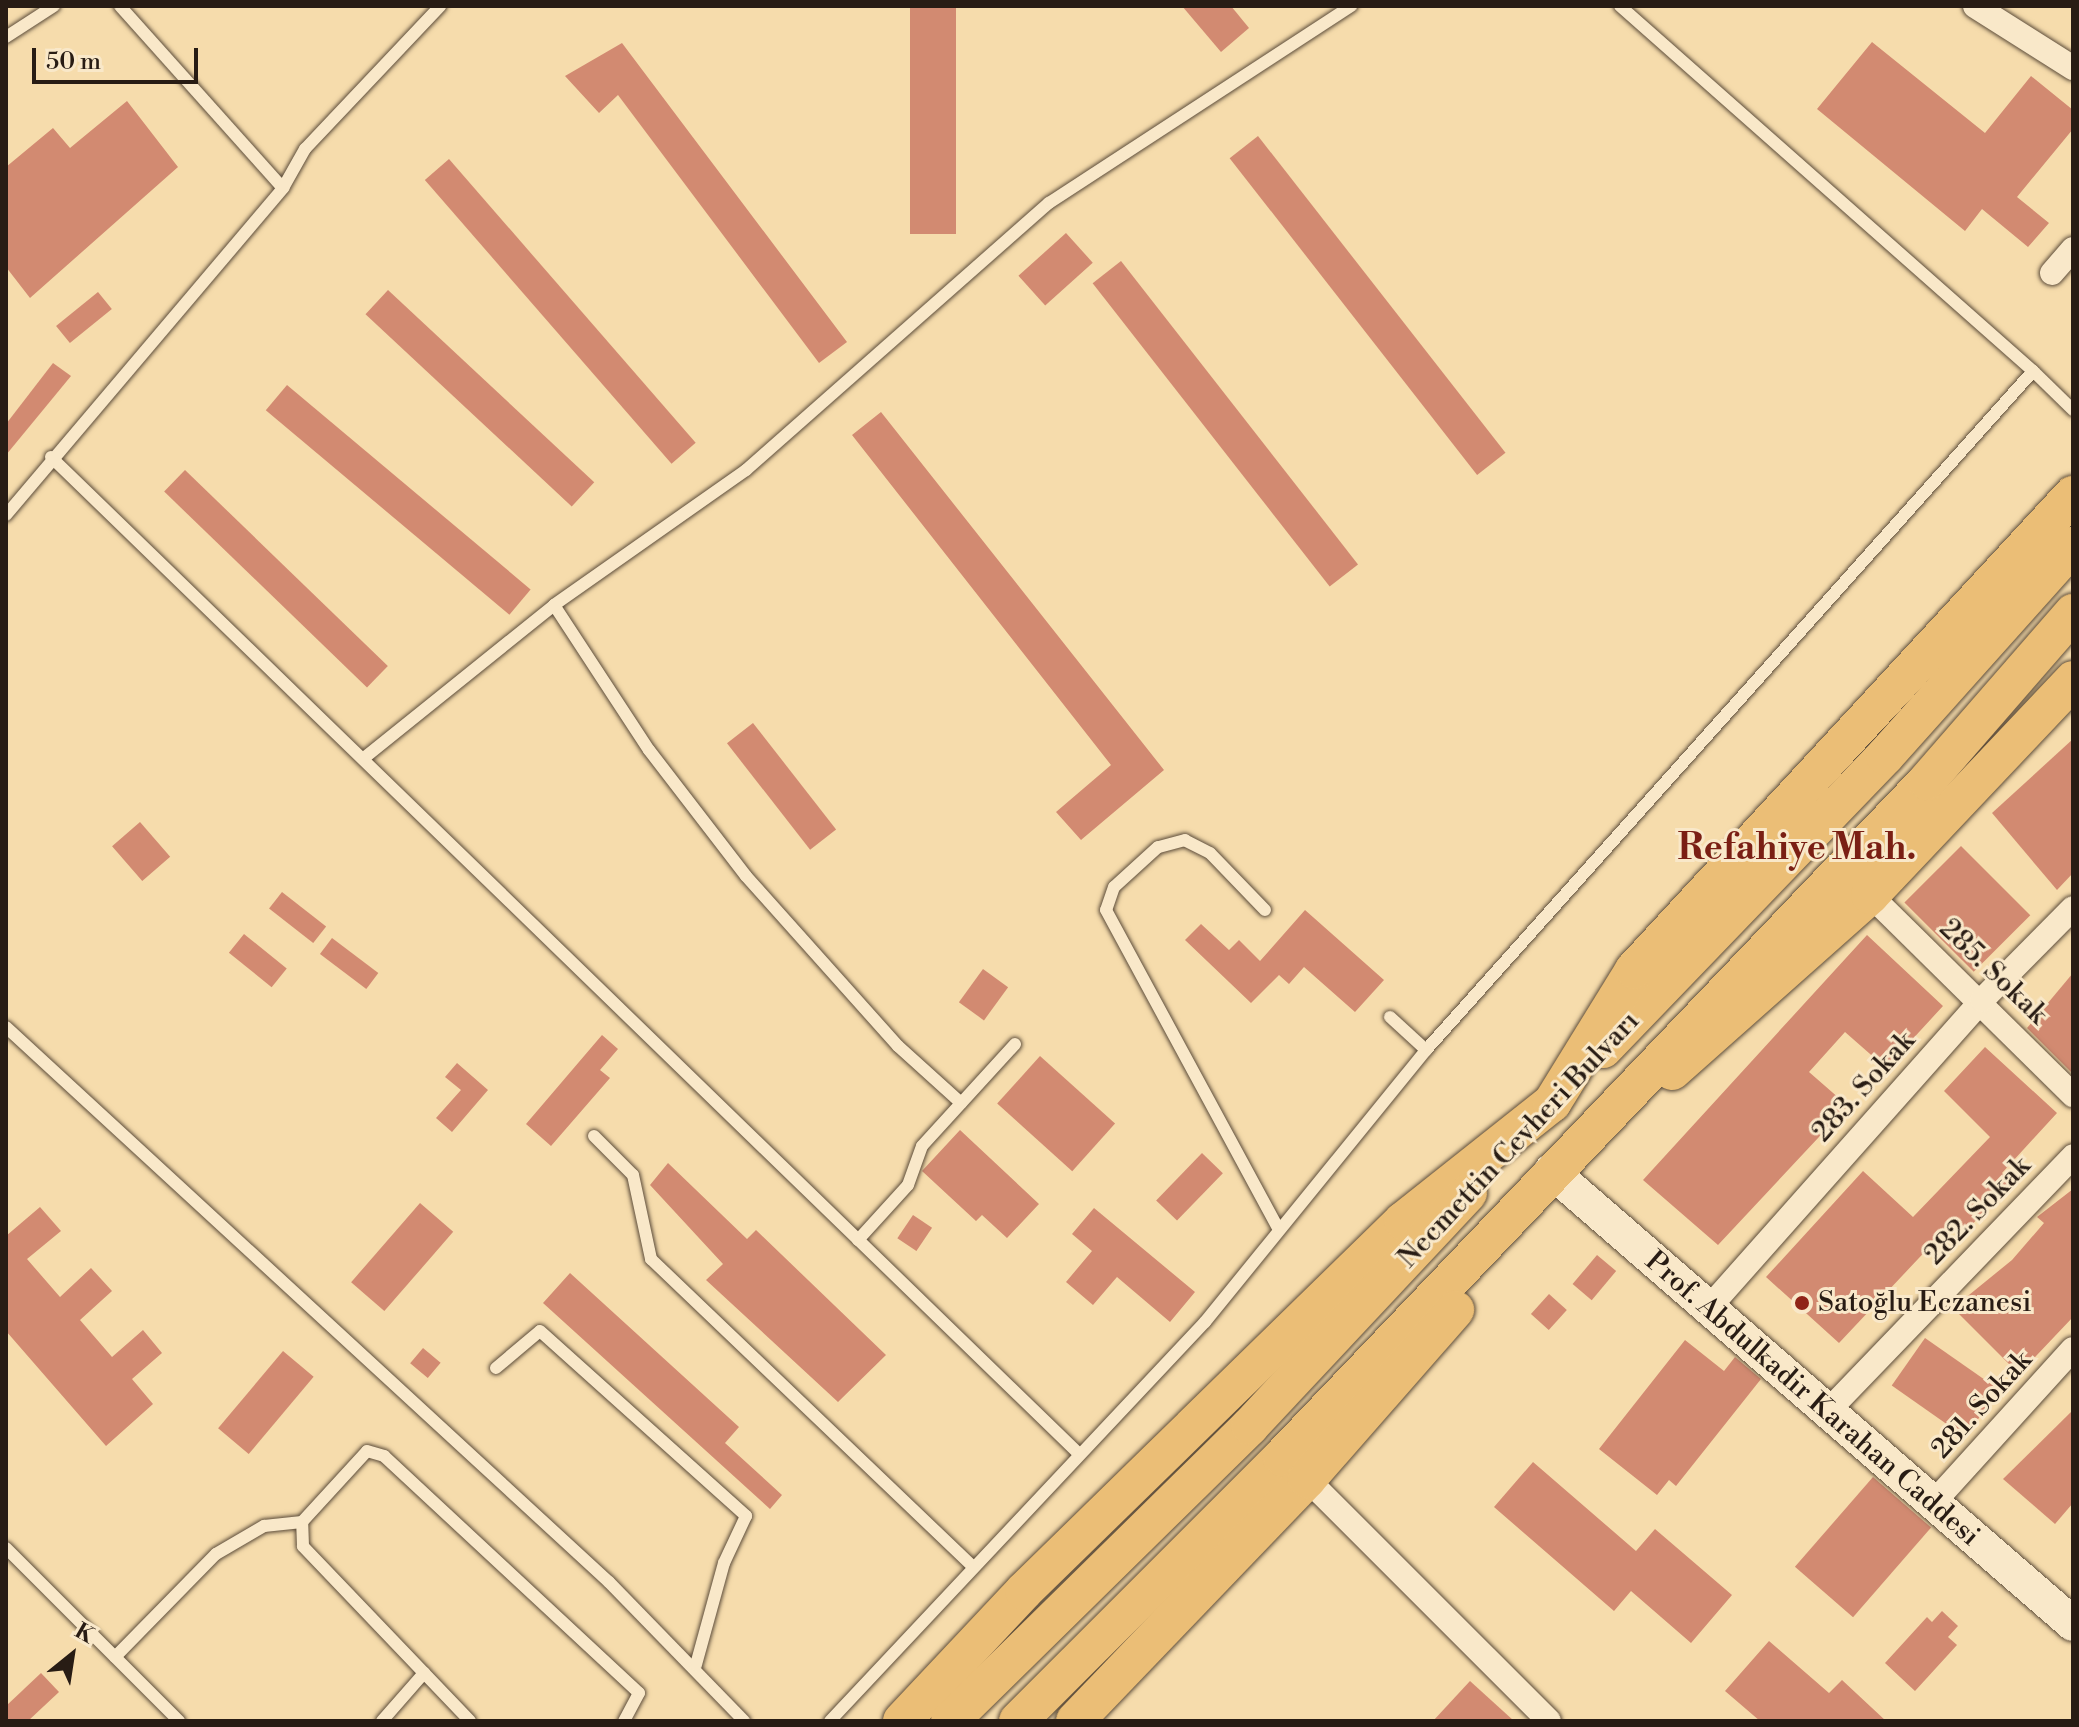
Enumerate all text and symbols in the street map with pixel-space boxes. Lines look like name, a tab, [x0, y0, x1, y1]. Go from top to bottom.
scale bar	[36, 32, 202, 82]
text: 50 m	[46, 47, 101, 77]
district label: Refahiye Mah.	[1678, 827, 1916, 871]
street label: 285. Sokak	[1932, 912, 2054, 1032]
street label: Necmettin Cevheri Bulvarı	[1391, 1005, 1647, 1275]
street label: 283. Sokak	[1806, 1025, 1922, 1149]
street label: 282. Sokak	[1918, 1150, 2038, 1272]
street label: Prof. Abdulkadir Karahan Caddesi	[1638, 1245, 1986, 1553]
place label: Satoğlu Eczanesi	[1818, 1286, 2031, 1320]
marker: Satoğlu Eczanesi	[1793, 1294, 1811, 1312]
street label: 281. Sokak	[1925, 1344, 2039, 1466]
north arrow	[32, 1615, 112, 1695]
text: K	[70, 1618, 99, 1650]

